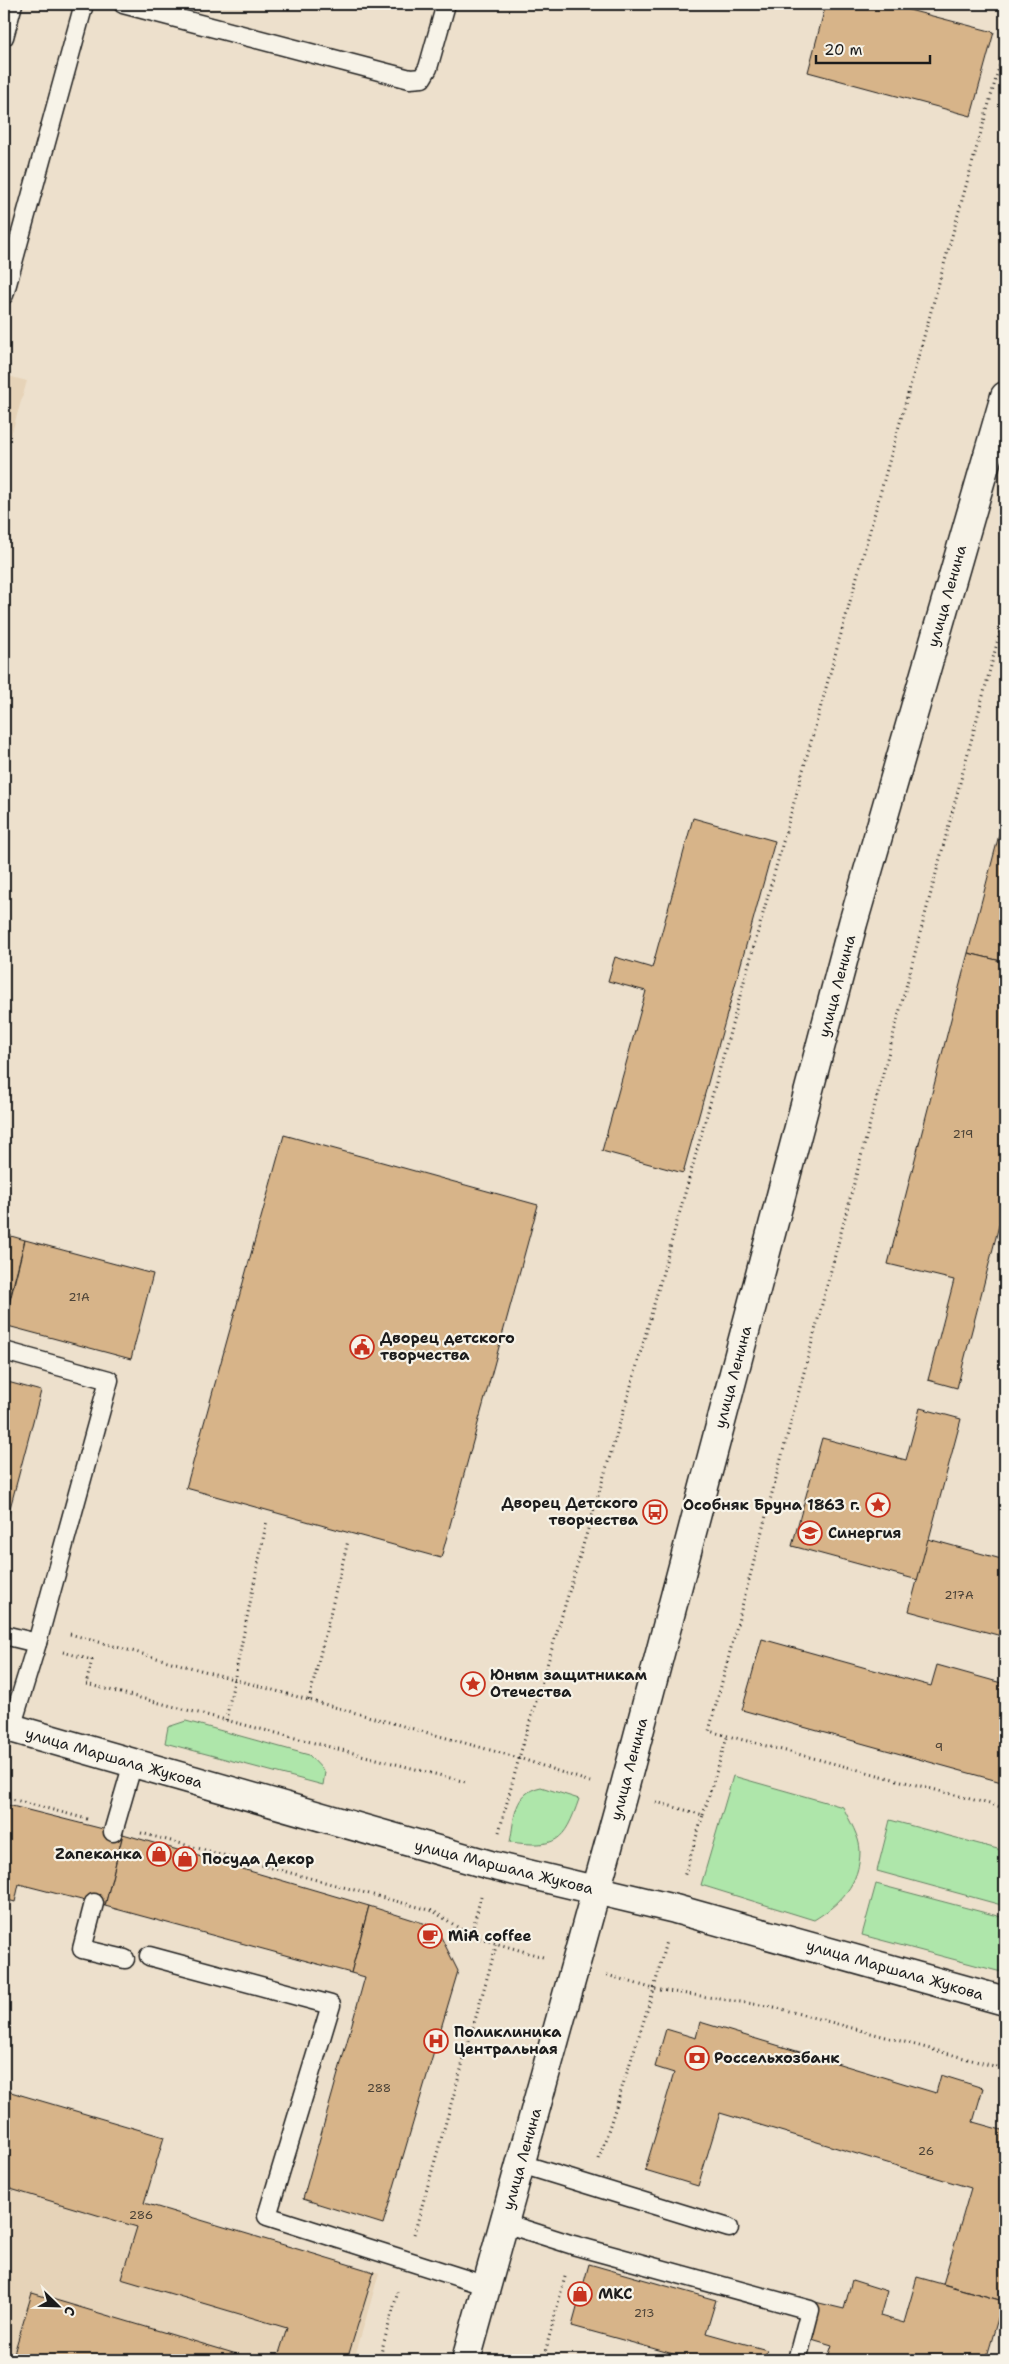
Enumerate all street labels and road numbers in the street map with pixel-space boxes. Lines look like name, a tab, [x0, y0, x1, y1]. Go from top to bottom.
street label: улица Ленина	[923, 542, 971, 649]
street label: улица Ленина	[814, 932, 860, 1039]
street label: улица Ленина	[710, 1323, 756, 1430]
street label: улица Ленина	[606, 1715, 652, 1822]
street label: улица Маршала Жукова	[23, 1723, 206, 1793]
street label: улица Маршала Жукова	[413, 1835, 596, 1899]
street label: улица Маршала Жукова	[804, 1935, 987, 2005]
street label: улица Ленина	[498, 2105, 546, 2212]

